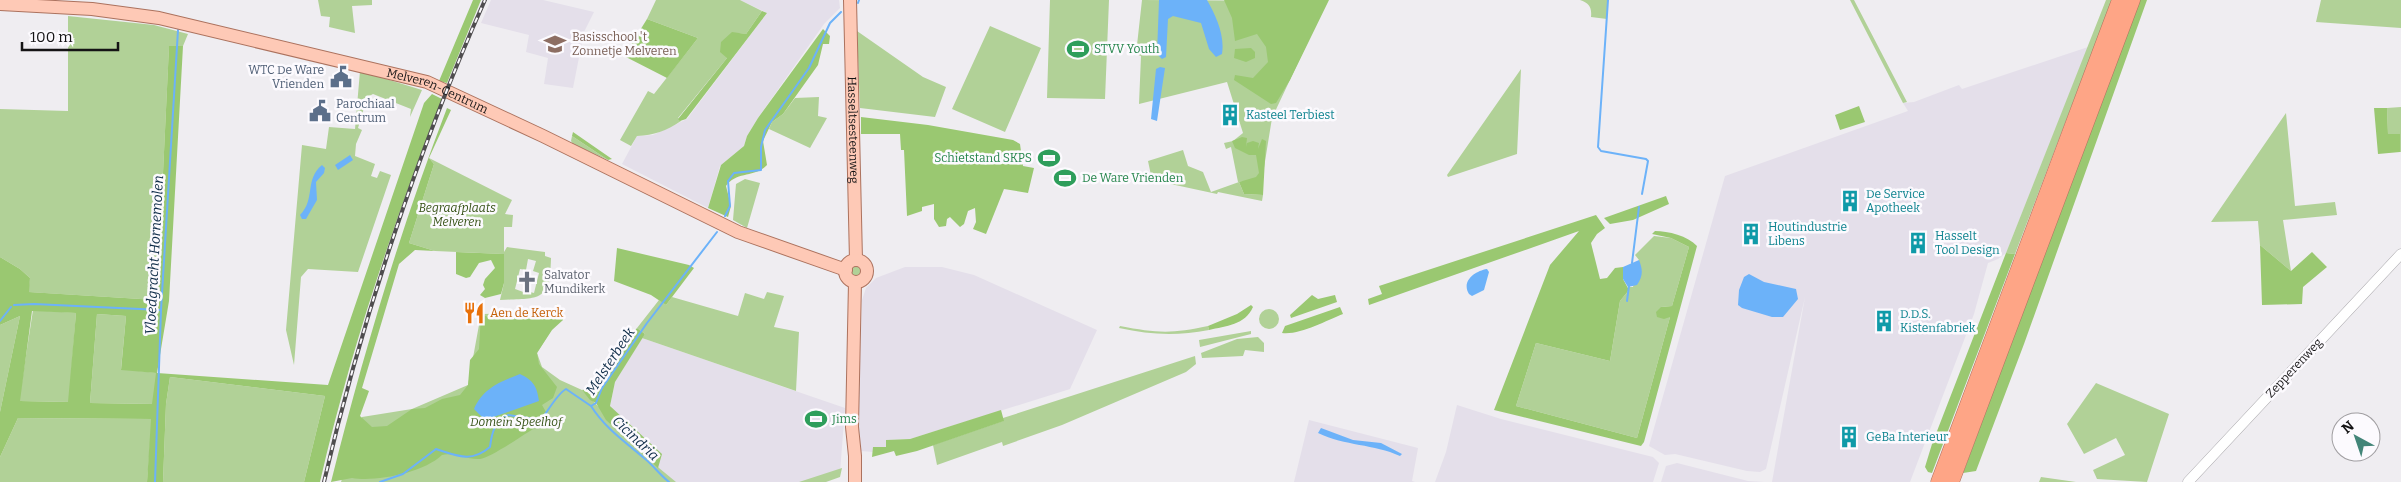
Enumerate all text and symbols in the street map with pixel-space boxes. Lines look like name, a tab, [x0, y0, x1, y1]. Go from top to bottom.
scale bar	[22, 20, 119, 52]
text: 100 m	[30, 28, 73, 46]
place label: Basisschool 't Zonnetje Melveren	[572, 30, 677, 58]
school or university icon: Basisschool 't Zonnetje Melveren	[542, 31, 568, 57]
sports icon: STVV Youth	[1065, 36, 1091, 62]
place label: STVV Youth	[1094, 42, 1160, 56]
place label: WTC De Ware Vrienden	[248, 63, 324, 91]
public building icon: WTC De Ware Vrienden	[328, 64, 354, 90]
street label: Melveren-Centrum	[385, 66, 491, 117]
street label: Hasseltsesteenweg	[845, 76, 861, 184]
place label: Parochiaal Centrum	[336, 97, 395, 125]
public building icon: Parochiaal Centrum	[307, 98, 333, 124]
building icon: Kasteel Terbiest	[1217, 102, 1243, 128]
place label: Kasteel Terbiest	[1246, 108, 1335, 122]
sports icon: Schietstand SKPS	[1036, 145, 1062, 171]
place label: Schietstand SKPS	[934, 151, 1032, 165]
sports icon: De Ware Vrienden	[1052, 165, 1078, 191]
place label: De Ware Vrienden	[1082, 171, 1184, 185]
water label: Vloedgracht Hornemolen	[142, 175, 167, 335]
place label: De Service Apotheek	[1866, 187, 1925, 215]
building icon: De Service Apotheek	[1837, 188, 1863, 214]
park label: Begraafplaats Melveren	[418, 201, 496, 229]
place label: Houtindustrie Libens	[1768, 220, 1847, 248]
building icon: Houtindustrie Libens	[1738, 221, 1764, 247]
place label: Hasselt Tool Design	[1935, 229, 2000, 257]
building icon: Hasselt Tool Design	[1905, 230, 1931, 256]
place label: Salvator Mundikerk	[544, 268, 605, 296]
church icon: Salvator Mundikerk	[514, 269, 540, 295]
restaurant icon: Aen de Kerck	[461, 300, 487, 326]
place label: Aen de Kerck	[490, 306, 563, 320]
place label: D.D.S. Kistenfabriek	[1900, 307, 1976, 335]
building icon: D.D.S. Kistenfabriek	[1871, 308, 1897, 334]
water label: Melsterbeek	[582, 324, 639, 398]
street label: Zepperenweg	[2263, 335, 2325, 401]
sports icon: Jims	[803, 406, 829, 432]
place label: Jims	[831, 412, 857, 426]
north arrow	[2331, 412, 2381, 462]
water label: Cicindria	[609, 413, 662, 464]
park label: Domein Speelhof	[470, 415, 564, 429]
text: N	[2338, 417, 2358, 437]
building icon: GeBa Interieur	[1836, 424, 1862, 450]
place label: GeBa Interieur	[1866, 430, 1949, 444]

